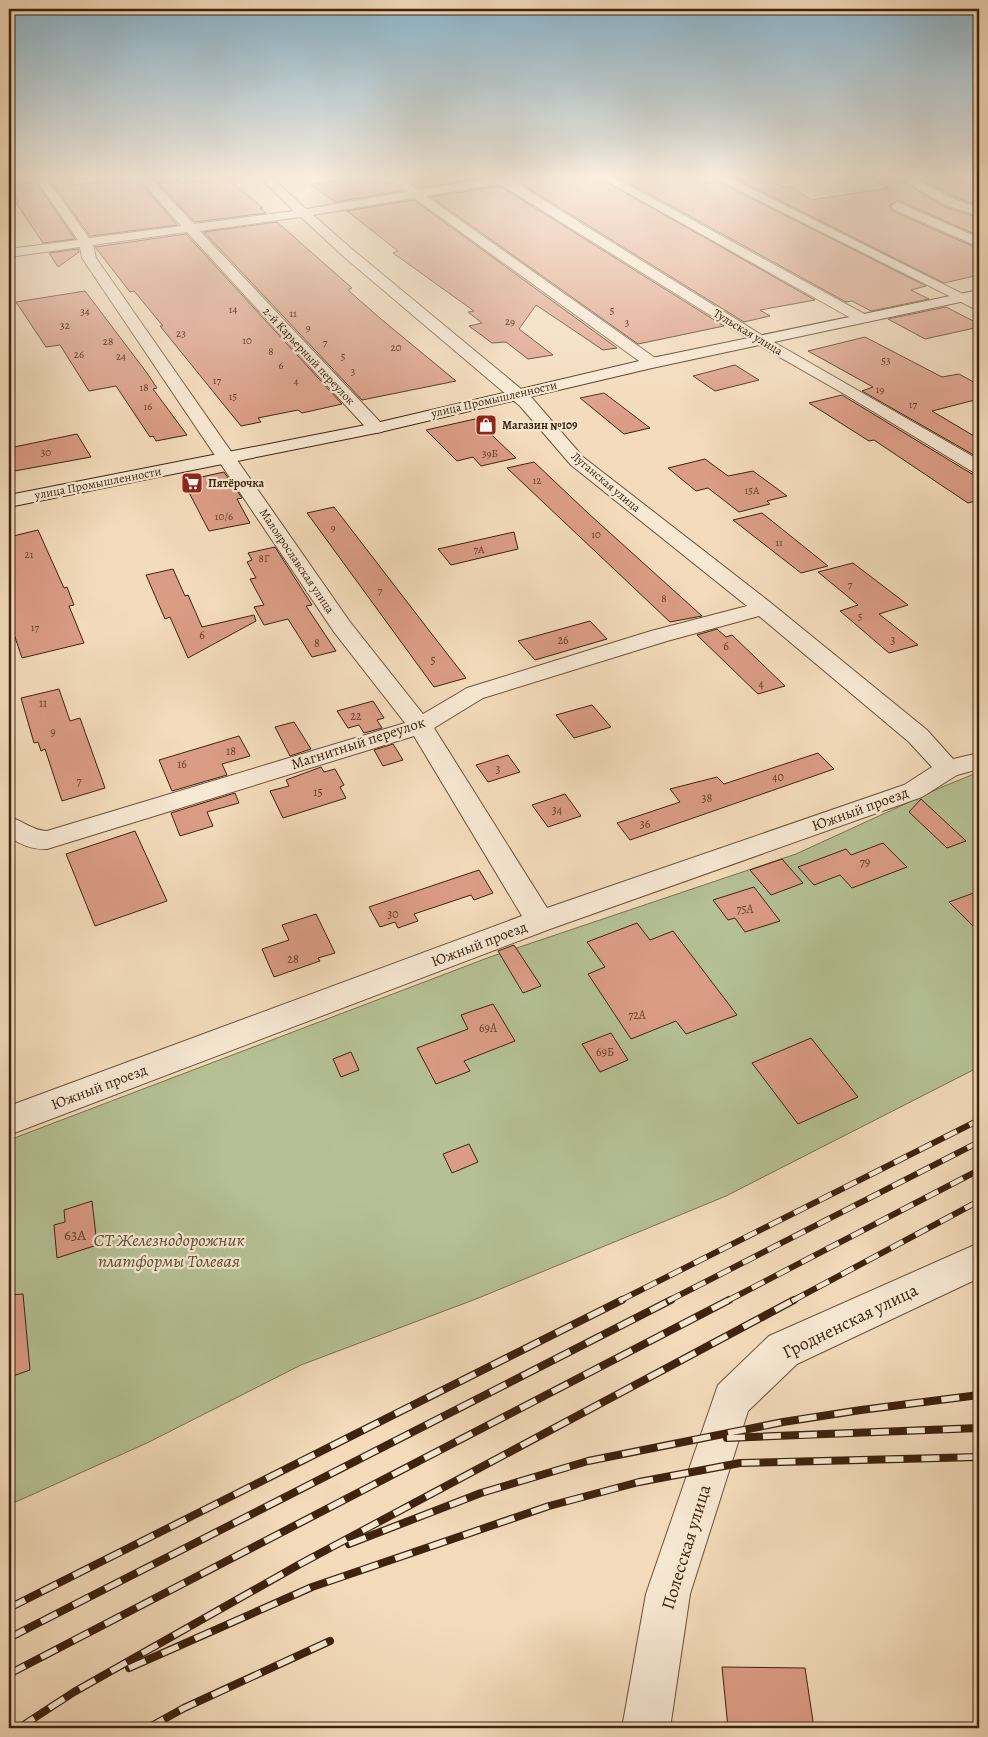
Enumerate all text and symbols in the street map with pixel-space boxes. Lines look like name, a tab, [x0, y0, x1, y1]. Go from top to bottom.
house number: 14	[229, 302, 237, 317]
house number: 5	[610, 303, 615, 318]
house number: 34	[80, 304, 90, 319]
street label: 2-й Карьерный переулок	[259, 304, 359, 408]
street label: Тульская улица	[710, 305, 786, 359]
house number: 11	[289, 306, 297, 321]
house number: 29	[505, 314, 515, 329]
house number: 3	[625, 315, 629, 330]
house number: 32	[60, 318, 70, 333]
house number: 9	[305, 320, 311, 335]
house number: 23	[176, 326, 186, 341]
house number: 10	[242, 333, 252, 348]
house number: 28	[103, 334, 113, 349]
house number: 7	[323, 335, 328, 350]
house number: 20	[390, 340, 402, 355]
house number: 8	[268, 344, 274, 359]
house number: 26	[74, 347, 84, 362]
house number: 24	[116, 349, 126, 364]
house number: 5	[341, 349, 346, 364]
house number: 53	[881, 353, 891, 368]
house number: 6	[278, 358, 284, 373]
house number: 3	[351, 364, 355, 379]
house number: 17	[213, 373, 222, 388]
house number: 4	[294, 374, 299, 389]
street label: улица Промышленности	[428, 377, 559, 422]
house number: 18	[139, 380, 149, 395]
house number: 19	[876, 382, 884, 397]
house number: 15	[229, 389, 238, 404]
house number: 17	[909, 397, 918, 412]
house number: 16	[144, 399, 152, 414]
shop icon: Магазин №109	[474, 413, 498, 437]
place label: Магазин №109	[502, 417, 578, 433]
house number: 30	[41, 445, 51, 460]
house number: 39Б	[482, 446, 498, 461]
street label: Луганская улица	[568, 448, 644, 516]
street label: улица Промышленности	[32, 463, 163, 503]
supermarket icon: Пятёрочка	[180, 471, 204, 495]
house number: 12	[533, 473, 542, 488]
place label: Пятёрочка	[208, 475, 265, 491]
house number: 15А	[745, 483, 760, 498]
street label: Малоярославская улица	[256, 505, 338, 617]
house number: 10/6	[215, 509, 233, 524]
house number: 9	[330, 520, 336, 535]
house number: 10	[591, 527, 601, 542]
house number: 11	[775, 535, 783, 550]
house number: 7А	[473, 542, 485, 557]
house number: 21	[25, 547, 34, 562]
house number: 8Г	[259, 551, 270, 566]
house number: 7	[848, 577, 853, 592]
house number: 7	[378, 583, 383, 598]
house number: 8	[661, 591, 667, 606]
house number: 5	[858, 609, 863, 624]
house number: 17	[31, 620, 40, 635]
house number: 6	[199, 627, 205, 643]
house number: 26	[557, 632, 569, 648]
house number: 3	[891, 632, 896, 648]
house number: 8	[314, 635, 320, 651]
house number: 6	[723, 638, 729, 654]
house number: 5	[430, 652, 436, 668]
house number: 4	[758, 676, 764, 692]
house number: 11	[39, 695, 47, 711]
house number: 22	[350, 708, 362, 724]
street label: Магнитный переулок	[288, 712, 428, 774]
house number: 9	[50, 724, 56, 740]
house number: 18	[226, 743, 236, 759]
house number: 16	[177, 756, 187, 772]
house number: 3	[496, 761, 501, 777]
house number: 40	[772, 769, 784, 785]
house number: 7	[76, 773, 82, 789]
street label: Южный проезд	[809, 782, 911, 836]
house number: 15	[313, 784, 323, 800]
house number: 38	[702, 790, 713, 806]
house number: 34	[552, 802, 563, 818]
house number: 36	[640, 816, 651, 832]
house number: 79	[860, 854, 870, 870]
house number: 75А	[736, 901, 755, 917]
house number: 30	[387, 906, 399, 922]
street label: Южный проезд	[428, 916, 530, 972]
house number: 28	[287, 951, 299, 967]
house number: 72А	[628, 1007, 647, 1023]
house number: 69А	[479, 1020, 498, 1036]
house number: 69Б	[596, 1044, 614, 1060]
street label: Южный проезд	[48, 1059, 150, 1115]
house number: 63А	[64, 1225, 86, 1245]
park label: СТ Железнодорожник платформы Толевая	[93, 1228, 245, 1273]
street label: Гродненская улица	[778, 1277, 922, 1364]
street label: Полесская улица	[656, 1481, 717, 1612]

